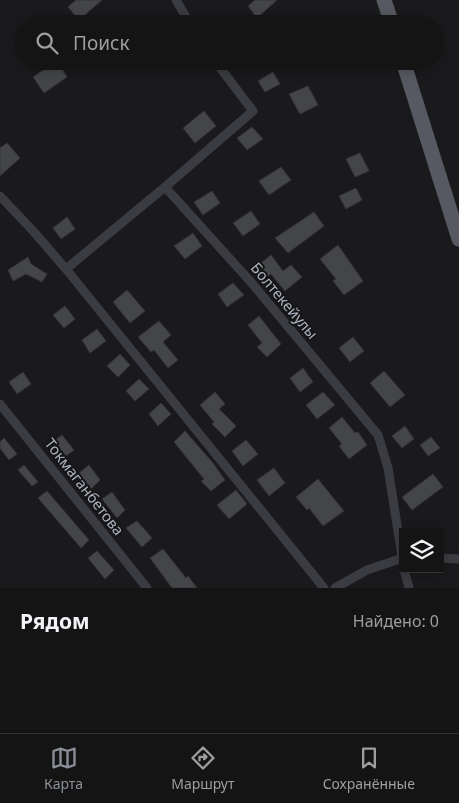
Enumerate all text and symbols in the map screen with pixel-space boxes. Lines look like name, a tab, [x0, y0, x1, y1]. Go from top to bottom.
search box	[15, 15, 444, 70]
icon: search	[33, 29, 61, 57]
text: Поиск	[73, 30, 129, 56]
street label: Болтекейулы	[247, 258, 323, 343]
street label: Токмаганбетова	[41, 434, 129, 539]
map controls	[399, 528, 444, 573]
button: layers	[399, 528, 444, 573]
text: Рядом	[20, 607, 90, 635]
text: Найдено: 0	[353, 610, 439, 632]
tab: Карта	[44, 744, 83, 793]
tab: Маршрут	[171, 744, 235, 793]
tab: Сохранённые	[323, 744, 415, 793]

